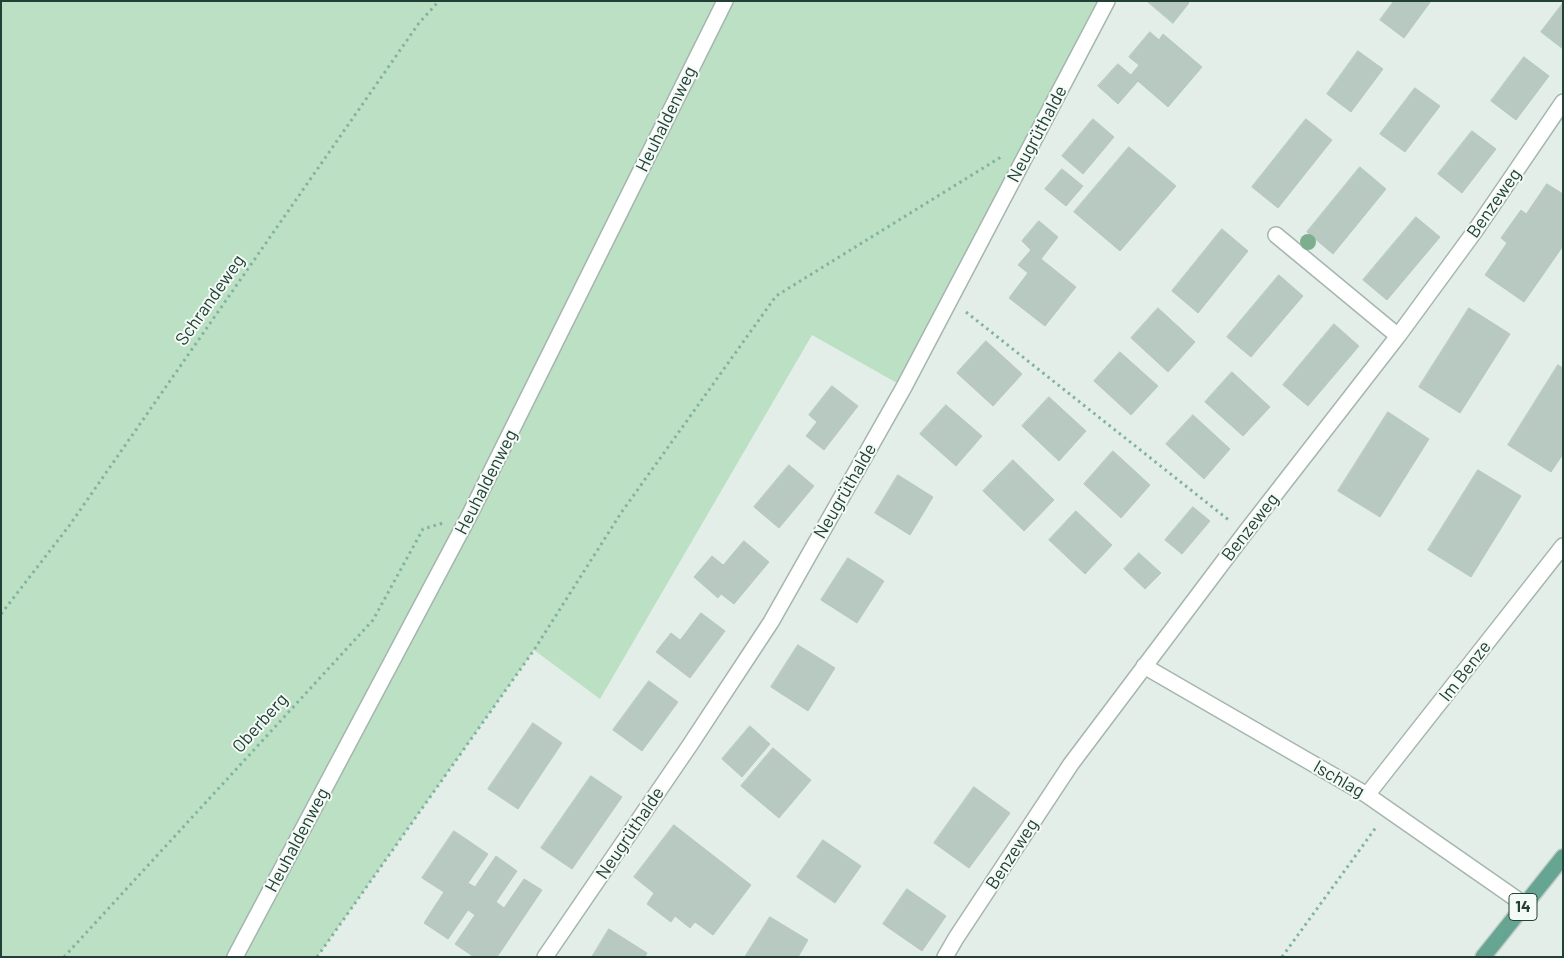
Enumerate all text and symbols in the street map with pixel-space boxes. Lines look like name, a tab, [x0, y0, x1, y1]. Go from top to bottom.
street label: Heuhaldenweg	[631, 63, 701, 175]
street label: Neugrüthalde	[1003, 82, 1071, 186]
street label: Benzeweg	[1462, 164, 1526, 242]
street label: Schrandeweg	[171, 250, 249, 350]
street label: Heuhaldenweg	[450, 426, 522, 538]
street label: Neugrüthalde	[809, 440, 881, 542]
street label: Benzeweg	[1217, 489, 1283, 565]
street label: Im Benze	[1435, 636, 1495, 706]
street label: Oberberg	[228, 689, 292, 757]
street label: Ischlag	[1310, 756, 1368, 802]
street label: Neugrüthalde	[591, 783, 669, 883]
street label: Heuhaldenweg	[260, 784, 334, 896]
street label: Benzeweg	[981, 815, 1043, 893]
road number: 14	[1509, 894, 1537, 920]

